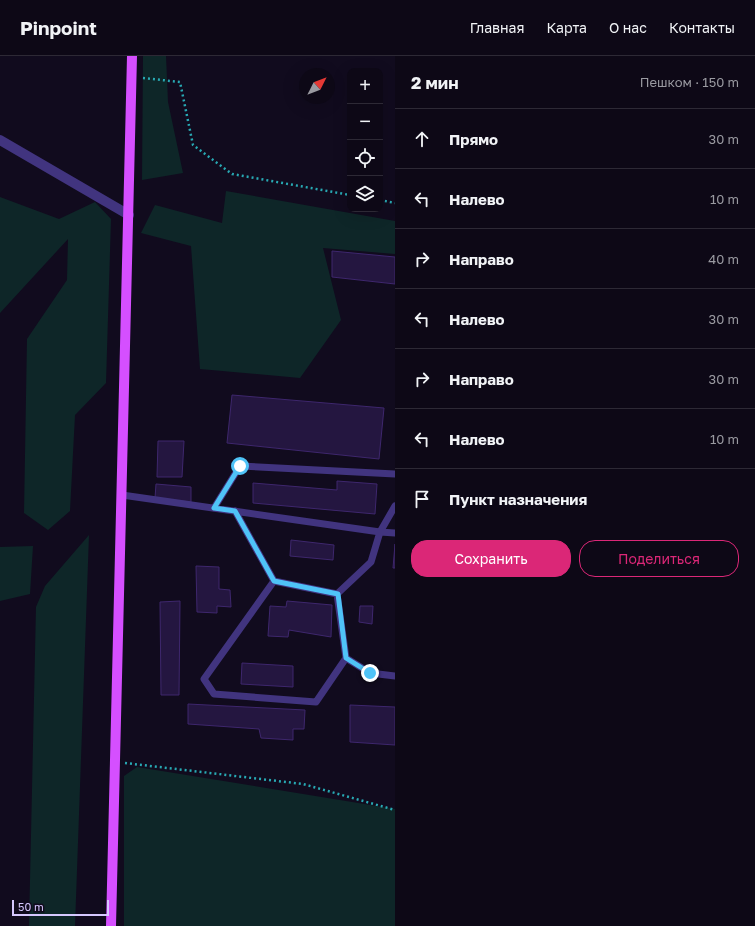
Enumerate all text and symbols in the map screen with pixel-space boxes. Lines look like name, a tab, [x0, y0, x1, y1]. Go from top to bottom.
text: Pinpoint	[20, 16, 97, 39]
text: Главная	[470, 19, 524, 36]
text: Карта	[546, 19, 587, 36]
text: О нас	[609, 19, 647, 36]
text: Контакты	[669, 19, 735, 36]
north arrow	[299, 68, 335, 104]
map controls	[347, 68, 383, 212]
button: +	[347, 68, 383, 104]
text: 2 мин	[411, 72, 459, 93]
text: Пешком · 150 m	[640, 74, 739, 90]
button: −	[347, 104, 383, 140]
icon: ahead	[411, 128, 433, 150]
text: Прямо	[449, 130, 498, 148]
text: 30 m	[709, 131, 739, 147]
button: locate	[347, 140, 383, 176]
button: layers	[347, 176, 383, 212]
icon: left	[411, 188, 433, 210]
text: Налево	[449, 190, 505, 208]
text: 10 m	[710, 191, 739, 207]
icon: right	[411, 248, 433, 270]
text: Направо	[449, 250, 514, 268]
text: 40 m	[708, 251, 739, 267]
icon: left	[411, 308, 433, 330]
text: Налево	[449, 310, 505, 328]
text: 30 m	[709, 311, 739, 327]
icon: right	[411, 368, 433, 390]
text: Направо	[449, 370, 514, 388]
text: 30 m	[709, 371, 739, 387]
icon: left	[411, 428, 433, 450]
text: Налево	[449, 430, 505, 448]
text: 10 m	[710, 431, 739, 447]
route start	[231, 457, 249, 475]
icon: arrive	[411, 488, 433, 510]
text: Пункт назначения	[449, 490, 587, 508]
button: Сохранить	[411, 540, 571, 577]
button: Поделиться	[579, 540, 739, 577]
route end	[361, 664, 379, 682]
scale bar	[12, 898, 109, 917]
text: 50 m	[18, 900, 44, 913]

